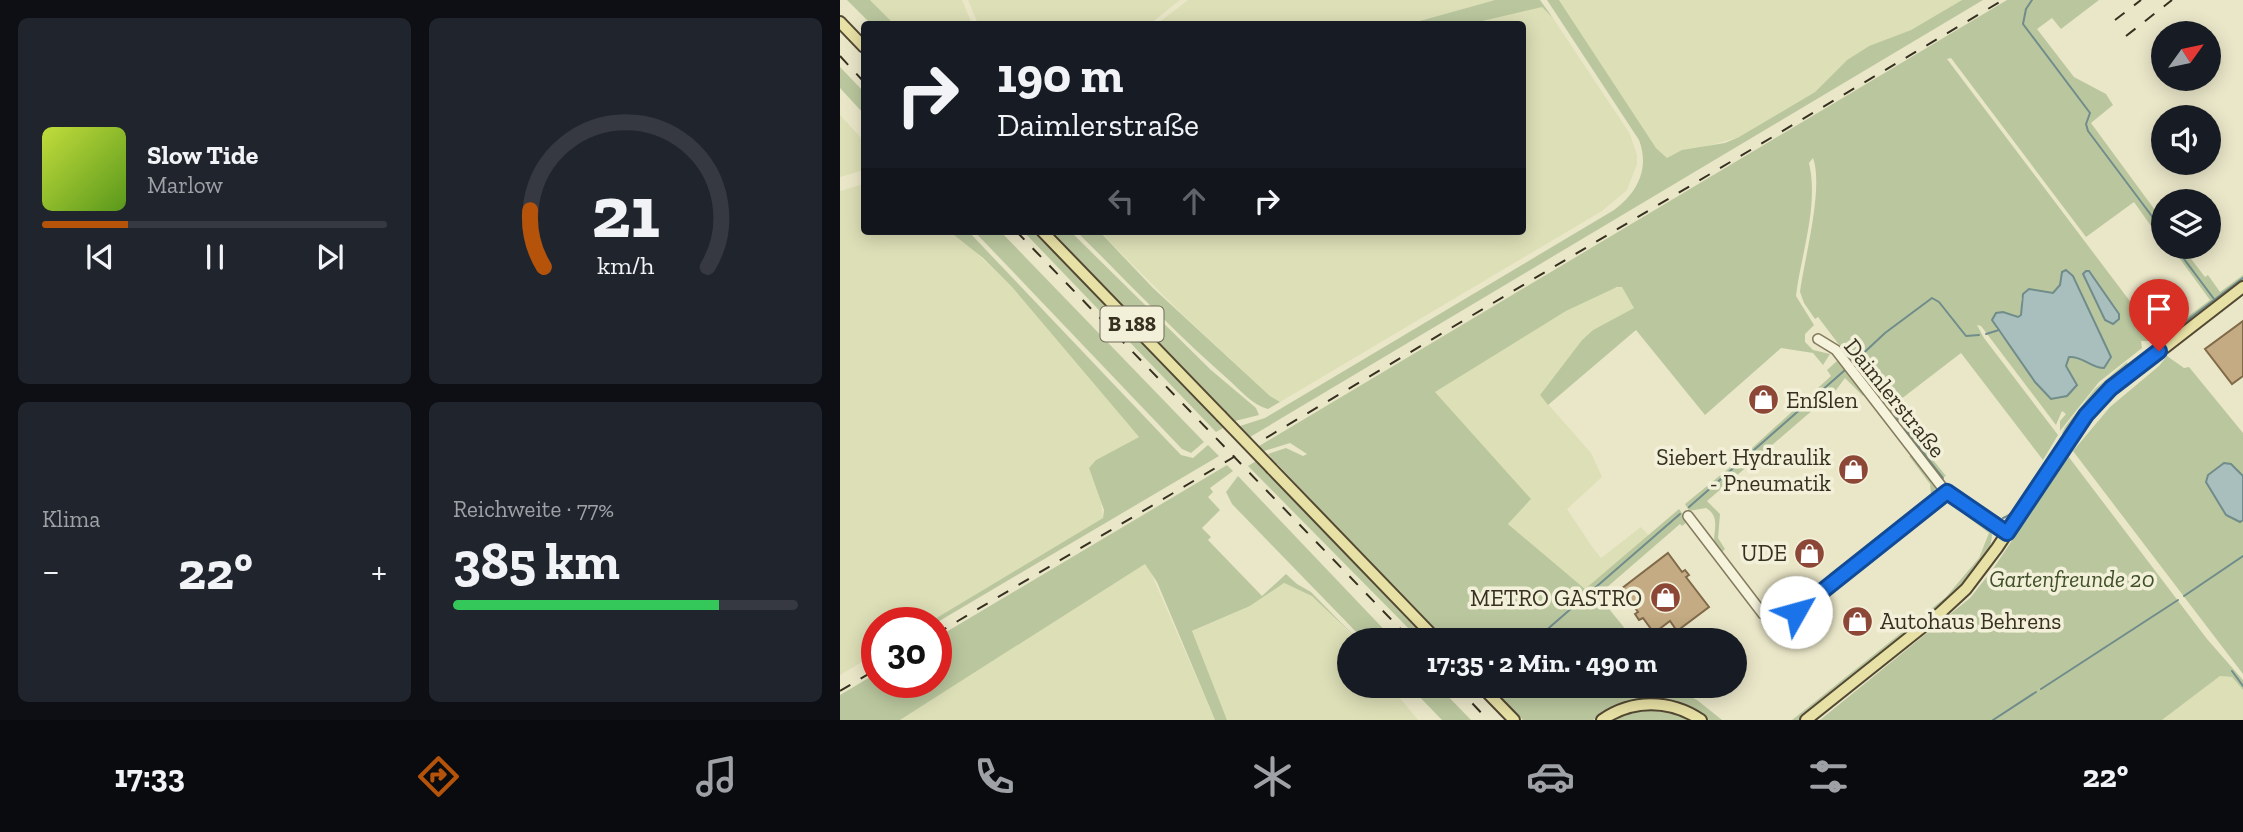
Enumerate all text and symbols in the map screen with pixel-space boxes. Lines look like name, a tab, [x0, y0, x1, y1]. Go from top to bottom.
north arrow	[2151, 21, 2221, 91]
map controls	[2151, 21, 2221, 259]
text: 190 m	[997, 46, 1123, 105]
icon: right	[882, 49, 973, 140]
button: sound	[2151, 105, 2221, 175]
text: Daimlerstraße	[997, 106, 1199, 144]
text: Slow Tide	[147, 139, 258, 171]
text: 21	[591, 169, 660, 257]
text: Marlow	[147, 171, 223, 199]
icon: left	[1102, 182, 1140, 220]
icon: ahead	[1175, 182, 1213, 220]
icon: right	[1248, 182, 1286, 220]
button: layers	[2151, 189, 2221, 259]
icon: previous	[81, 238, 119, 276]
icon: pause	[196, 238, 234, 276]
icon: next	[311, 238, 349, 276]
text: km/h	[597, 250, 654, 280]
pin	[2129, 279, 2189, 351]
icon: arrive	[2140, 290, 2178, 328]
road number: B 188	[1100, 306, 1164, 342]
street label: Daimlerstraße	[1838, 333, 1952, 463]
shop icon: Enßlen	[1746, 383, 1780, 417]
place label: Enßlen	[1786, 386, 1858, 414]
place label: Siebert Hydraulik - Pneumatik	[1656, 443, 1831, 497]
shop icon: Siebert Hydraulik - Pneumatik	[1837, 453, 1871, 487]
text: Reichweite · 77%	[453, 495, 614, 523]
text: Klima	[42, 505, 100, 533]
text: 385 km	[453, 530, 620, 592]
shop icon: UDE	[1793, 536, 1827, 570]
place label: UDE	[1741, 539, 1787, 567]
text: 22°	[178, 540, 253, 602]
text: −	[42, 548, 60, 594]
text: +	[371, 548, 387, 594]
park label: Gartenfreunde 20	[1989, 565, 2155, 593]
position arrow	[1759, 575, 1833, 649]
shop icon: METRO GASTRO	[1648, 581, 1682, 615]
place label: METRO GASTRO	[1470, 584, 1642, 612]
shop icon: Autohaus Behrens	[1840, 604, 1874, 638]
speed limit sign: 30	[861, 607, 952, 698]
place label: Autohaus Behrens	[1880, 607, 2061, 635]
text: 17:35 · 2 Min. · 490 m	[1427, 647, 1657, 679]
icon: directions	[414, 752, 463, 801]
icon: music	[692, 752, 741, 801]
icon: phone	[970, 752, 1019, 801]
icon: climate	[1248, 752, 1297, 801]
icon: car	[1526, 752, 1575, 801]
icon: filters	[1804, 752, 1853, 801]
text: 17:33	[115, 757, 185, 795]
text: 22°	[2082, 757, 2128, 795]

